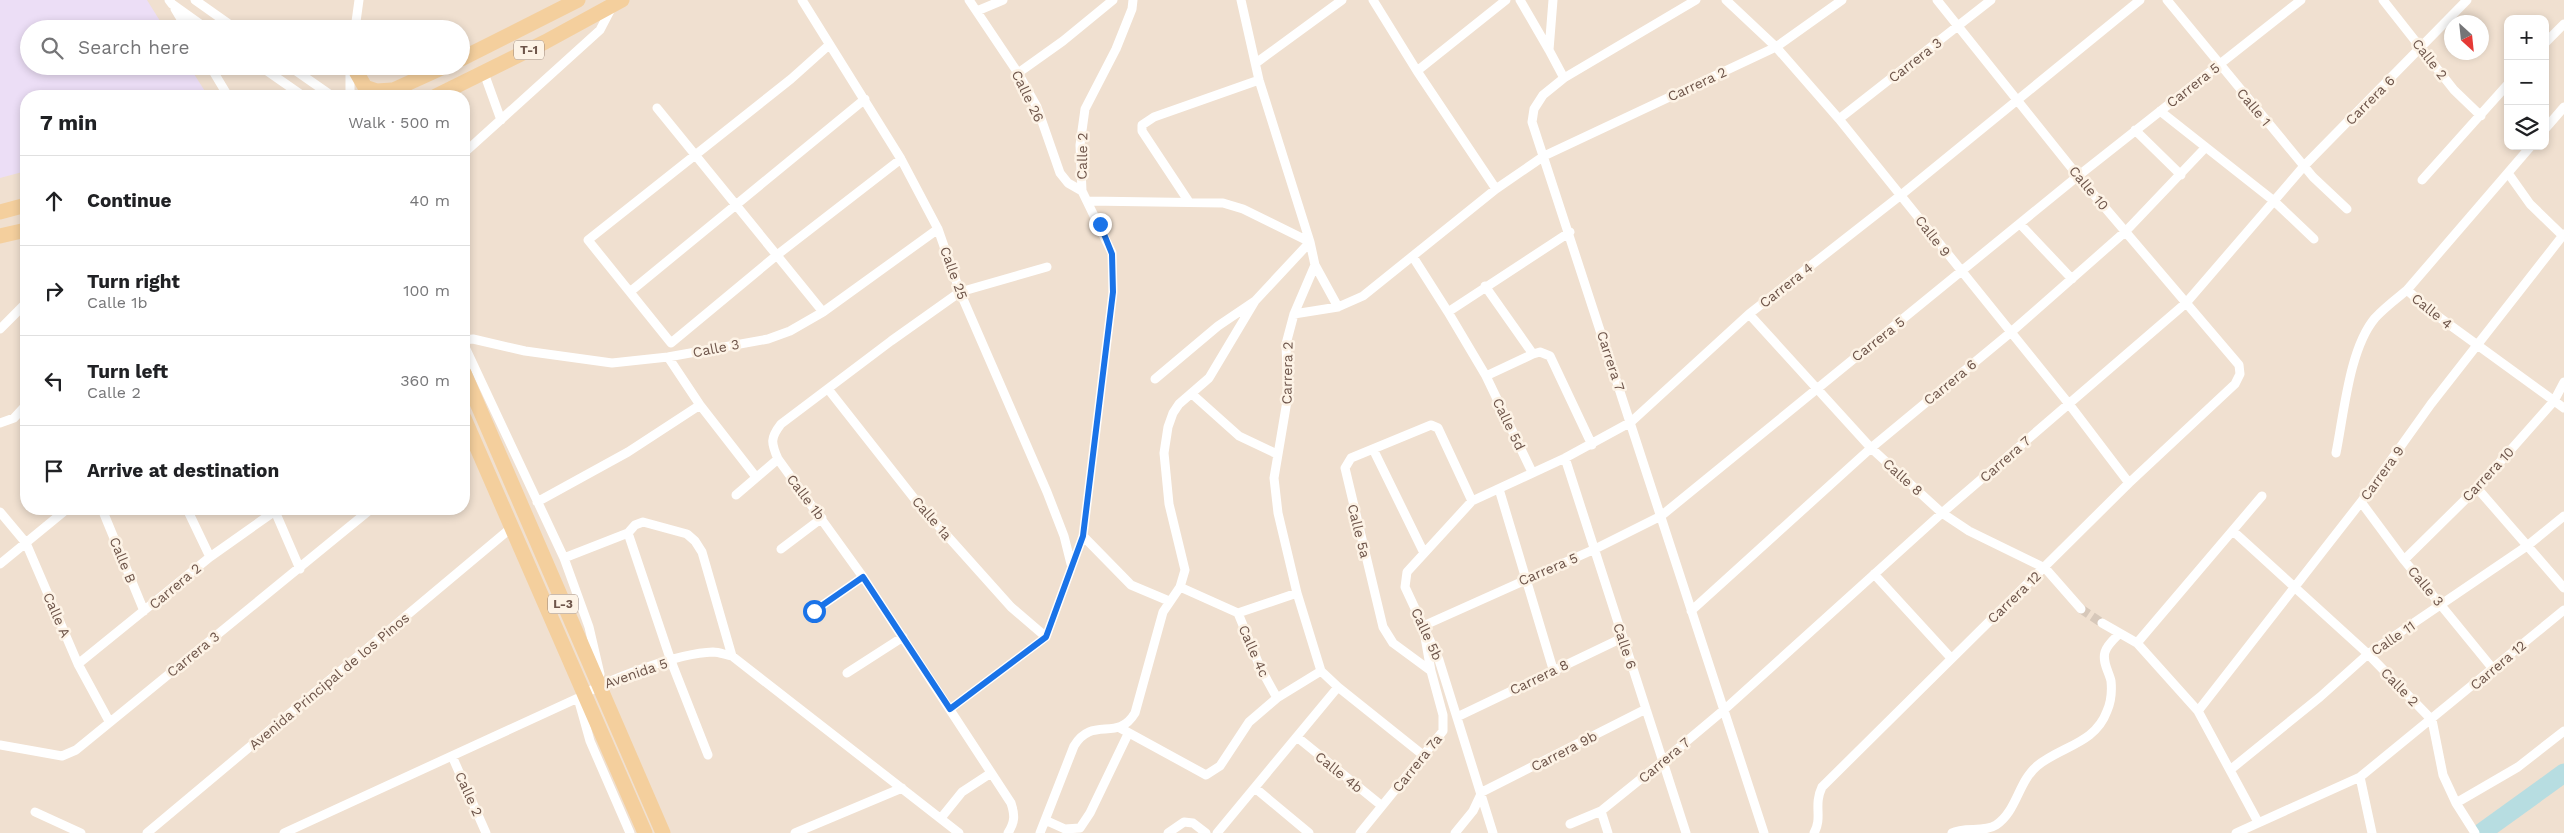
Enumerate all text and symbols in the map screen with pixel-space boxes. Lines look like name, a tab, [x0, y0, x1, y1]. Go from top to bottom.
north arrow	[2444, 15, 2489, 60]
map controls	[2504, 15, 2549, 150]
button: +	[2504, 15, 2549, 60]
search box	[20, 20, 470, 75]
icon: search	[38, 34, 66, 62]
street label: Carrera 3	[1885, 34, 1945, 86]
text: Search here	[78, 36, 189, 59]
street label: Calle 2	[2409, 36, 2451, 82]
road number: T-1	[514, 40, 544, 60]
street label: Carrera 5	[2163, 59, 2223, 111]
button: −	[2504, 60, 2549, 105]
street label: Carrera 2	[1665, 63, 1729, 105]
street label: Calle 26	[1009, 67, 1047, 125]
street label: Carrera 6	[2342, 72, 2398, 128]
street label: Calle 1	[2234, 85, 2274, 129]
button: layers	[2504, 105, 2549, 150]
text: 7 min	[40, 110, 97, 135]
text: Walk · 500 m	[348, 113, 450, 132]
street label: Calle 2	[1074, 132, 1090, 180]
street label: Calle 10	[2066, 163, 2112, 213]
icon: ahead	[40, 187, 68, 215]
text: Continue	[87, 189, 171, 212]
text: 40 m	[410, 191, 450, 210]
street label: Calle 9	[1912, 212, 1954, 260]
route end	[1089, 213, 1112, 236]
street label: Calle 25	[937, 244, 971, 302]
street label: Carrera 4	[1756, 259, 1816, 311]
text: Turn right	[87, 270, 180, 293]
icon: right	[40, 277, 68, 305]
text: 100 m	[403, 281, 450, 300]
street label: Calle 4	[2409, 290, 2455, 332]
text: Calle 1b	[87, 293, 147, 312]
street label: Carrera 5	[1848, 313, 1908, 365]
street label: Carrera 7	[1594, 329, 1628, 393]
street label: Calle 3	[691, 336, 741, 360]
street label: Carrera 2	[1278, 341, 1296, 405]
street label: Carrera 6	[1920, 356, 1980, 408]
text: Turn left	[87, 360, 168, 383]
icon: left	[40, 367, 68, 395]
text: 360 m	[400, 371, 450, 390]
text: Calle 2	[87, 383, 141, 402]
street label: Calle 5d	[1490, 395, 1528, 453]
street label: Carrera 7	[1976, 433, 2034, 485]
street label: Carrera 9	[2357, 443, 2407, 503]
street label: Carrera 10	[2459, 443, 2517, 505]
street label: Calle 8	[1880, 455, 1926, 499]
icon: arrive	[40, 457, 68, 485]
text: Arrive at destination	[87, 459, 279, 482]
street label: Calle 1b	[784, 471, 828, 523]
street label: Calle 1a	[909, 493, 955, 543]
street label: Calle 5a	[1345, 502, 1373, 560]
street label: Calle B	[107, 535, 139, 585]
street label: Carrera 5	[1516, 549, 1580, 589]
street label: Carrera 2	[146, 560, 204, 612]
street label: Calle 3	[2405, 563, 2447, 609]
street label: Carrera 12	[1984, 568, 2044, 626]
street label: Calle A	[40, 590, 74, 640]
road number: L-3	[548, 594, 578, 614]
route start	[803, 600, 826, 623]
street label: Calle 5b	[1408, 605, 1446, 663]
street label: Avenida Principal de los Pinos	[246, 609, 412, 753]
street label: Calle 11	[2368, 618, 2418, 658]
street label: Calle 6	[1610, 621, 1640, 671]
street label: Calle 4c	[1235, 622, 1273, 680]
street label: Carrera 3	[164, 628, 222, 680]
street label: Carrera 12	[2467, 637, 2529, 693]
street label: Avenida 5	[602, 655, 670, 691]
street label: Carrera 8	[1507, 656, 1571, 698]
street label: Calle 2	[2378, 664, 2422, 710]
street label: Carrera 9b	[1528, 727, 1600, 775]
street label: Carrera 7a	[1389, 731, 1445, 795]
street label: Carrera 7	[1635, 734, 1693, 786]
street label: Calle 4b	[1312, 748, 1366, 796]
street label: Calle 2	[452, 769, 486, 819]

